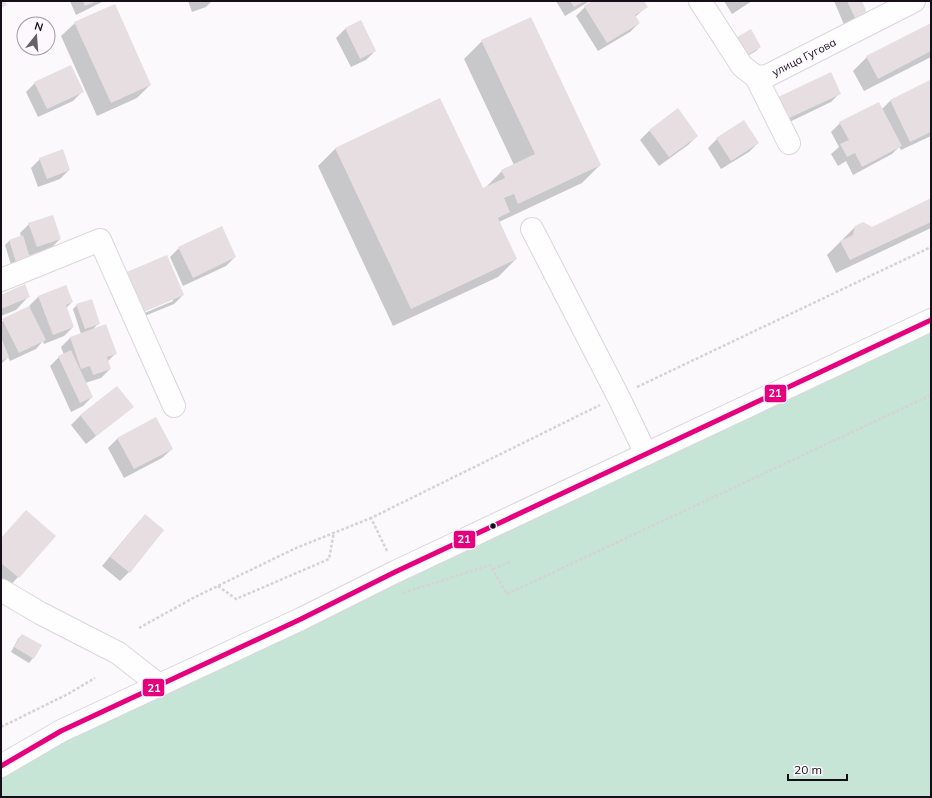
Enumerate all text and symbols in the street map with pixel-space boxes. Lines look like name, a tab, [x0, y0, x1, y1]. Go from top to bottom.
north arrow	[16, 16, 56, 56]
text: N	[33, 19, 45, 34]
street label: улица Гугова	[770, 35, 838, 79]
line badge: 21	[764, 384, 787, 403]
text: 21	[768, 386, 782, 400]
unlabelled marker	[488, 521, 498, 531]
line badge: 21	[453, 530, 476, 549]
text: 21	[457, 532, 471, 546]
line badge: 21	[142, 678, 165, 697]
text: 21	[147, 681, 161, 695]
scale bar	[788, 756, 847, 782]
text: 20 m	[794, 762, 822, 777]

